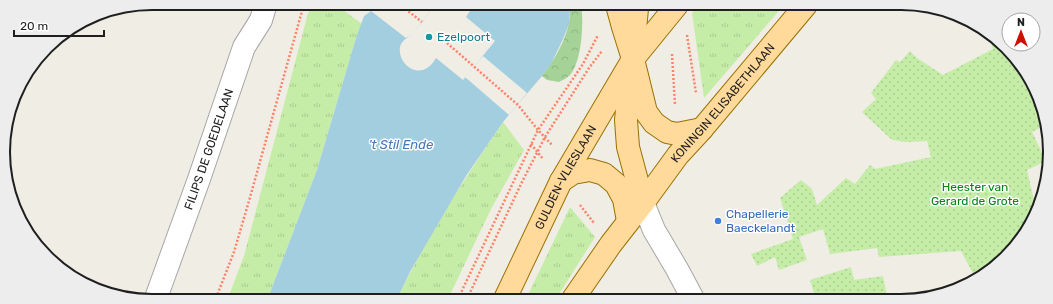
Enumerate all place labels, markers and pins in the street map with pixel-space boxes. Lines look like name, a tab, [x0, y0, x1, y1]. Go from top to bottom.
place label: Ezelpoort	[437, 30, 490, 44]
marker: Ezelpoort	[424, 32, 434, 42]
place label: Chapellerie Baeckelandt	[726, 207, 796, 235]
marker: Chapellerie Baeckelandt	[713, 216, 723, 226]

